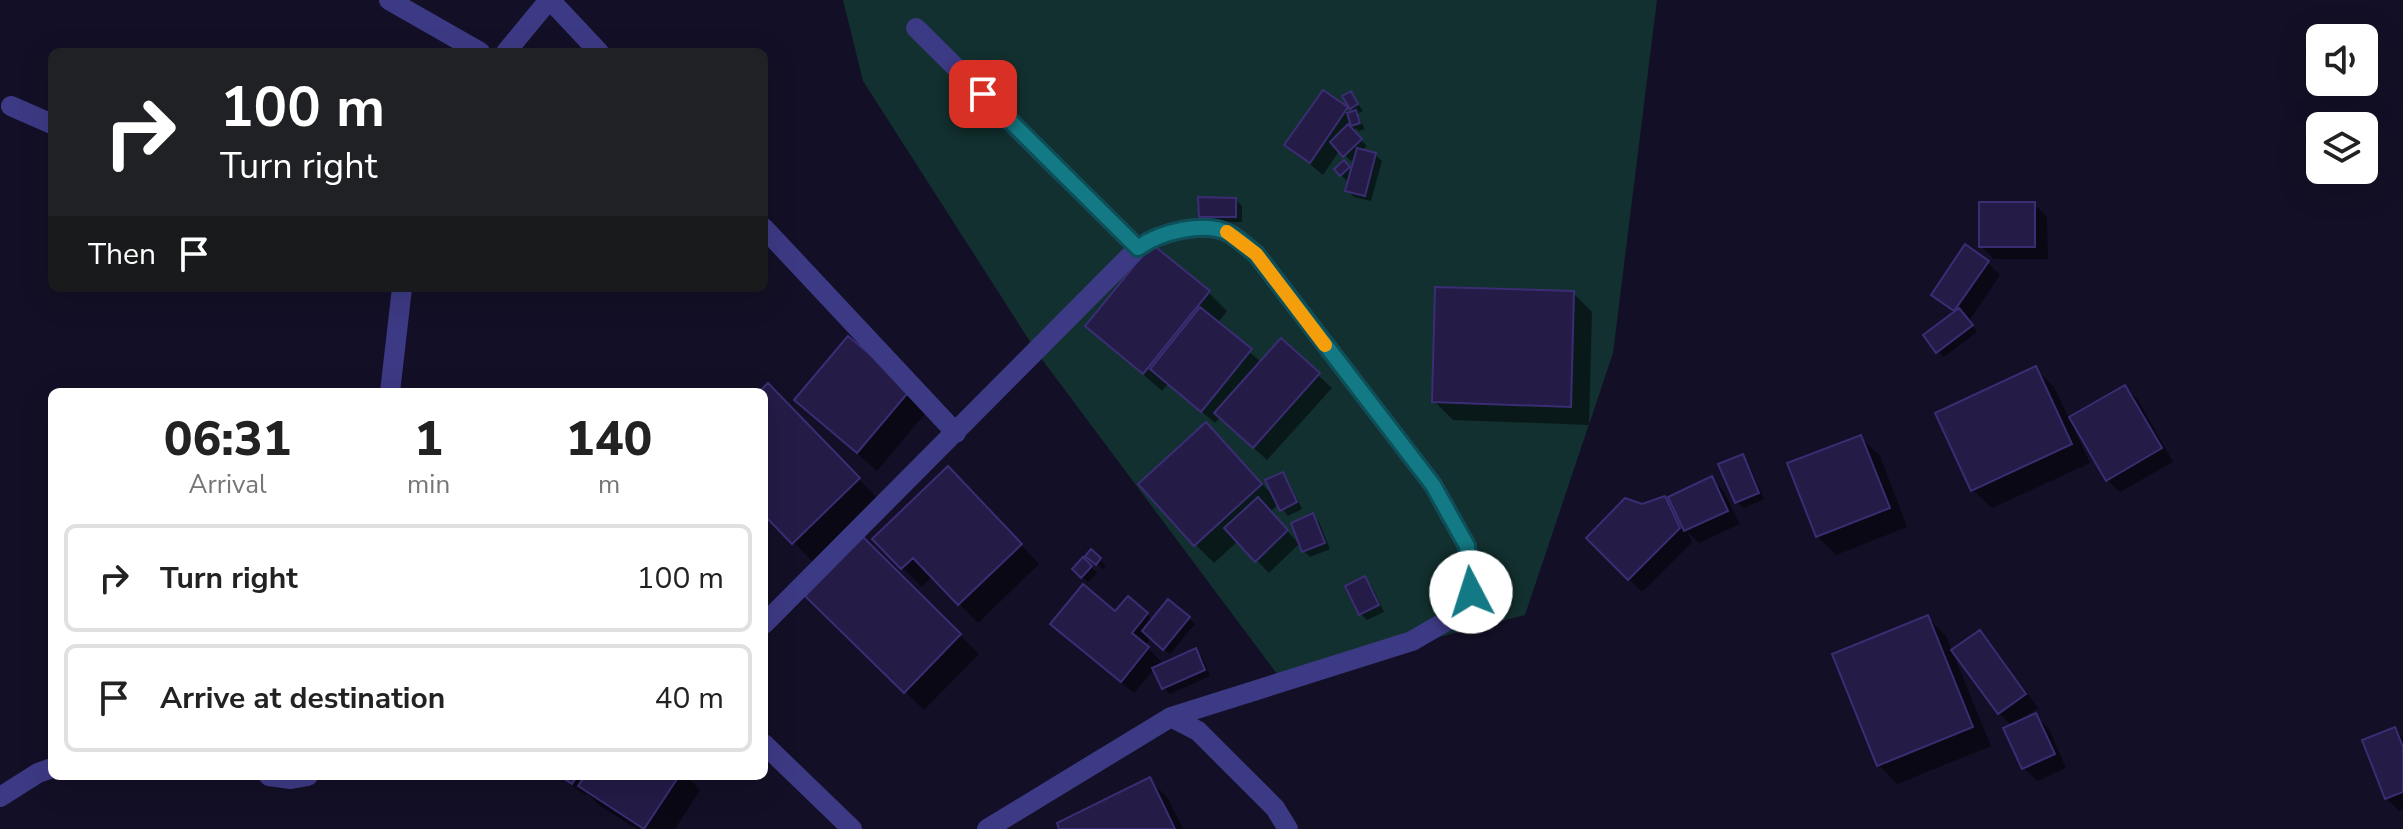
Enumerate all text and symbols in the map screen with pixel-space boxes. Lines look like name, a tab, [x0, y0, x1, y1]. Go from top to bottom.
map controls	[2306, 24, 2378, 184]
button: sound	[2306, 24, 2378, 96]
pin	[949, 60, 1017, 128]
text: 100 m	[220, 69, 385, 146]
icon: arrive	[961, 72, 1005, 116]
icon: right	[88, 80, 192, 184]
button: layers	[2306, 112, 2378, 184]
text: Turn right	[220, 142, 377, 191]
icon: arrive	[172, 232, 216, 276]
text: Then	[88, 234, 156, 275]
text: 06:31	[164, 406, 291, 472]
text: 1	[414, 406, 443, 472]
text: 140	[566, 406, 652, 472]
text: Arrival	[188, 467, 267, 502]
text: min	[407, 467, 450, 502]
text: m	[598, 467, 620, 502]
position arrow	[1429, 550, 1513, 634]
icon: right	[92, 556, 136, 600]
text: Turn right	[160, 558, 298, 599]
text: 100 m	[637, 558, 724, 599]
icon: arrive	[92, 676, 136, 720]
text: Arrive at destination	[160, 678, 445, 719]
text: 40 m	[655, 678, 724, 719]

